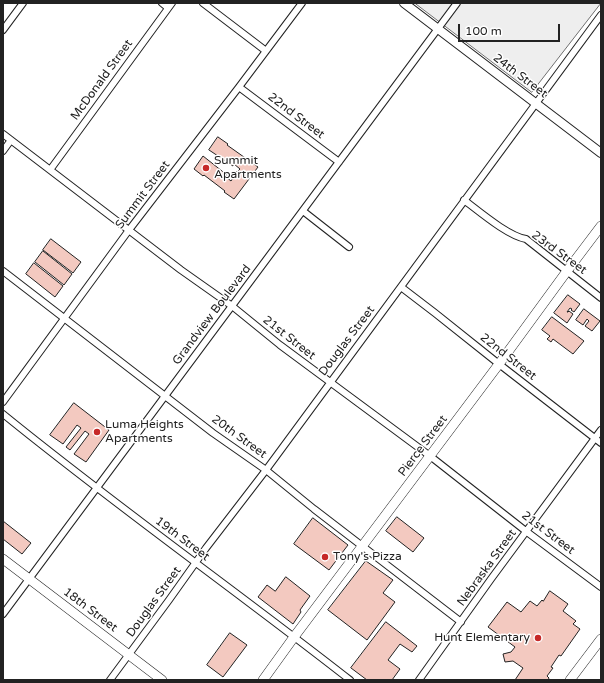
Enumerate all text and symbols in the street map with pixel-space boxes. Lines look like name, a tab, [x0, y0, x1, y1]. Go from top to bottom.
scale bar	[460, 16, 562, 42]
text: 100 m	[465, 24, 502, 38]
street label: McDonald Street	[68, 37, 136, 123]
street label: 24th Street	[490, 51, 550, 101]
street label: 22nd Street	[265, 90, 327, 142]
place label: Summit Apartments	[214, 154, 282, 182]
street label: Summit Street	[113, 158, 173, 232]
marker: Summit Apartments	[201, 163, 211, 173]
street label: 23rd Street	[529, 228, 589, 278]
street label: Grandview Boulevard	[170, 262, 254, 368]
street label: Douglas Street	[316, 303, 378, 379]
street label: 21st Street	[260, 313, 318, 363]
street label: 22nd Street	[477, 331, 539, 383]
street label: 20th Street	[209, 412, 269, 462]
street label: Pierce Street	[395, 413, 451, 479]
place label: Luma Heights Apartments	[105, 418, 184, 446]
marker: Luma Heights Apartments	[92, 427, 102, 437]
street label: 21st Street	[519, 508, 577, 558]
street label: 19th Street	[152, 514, 212, 564]
street label: Nebraska Street	[454, 527, 520, 609]
place label: Tony's Pizza	[333, 550, 402, 564]
marker: Tony's Pizza	[320, 552, 330, 562]
street label: Douglas Street	[124, 564, 184, 640]
street label: 18th Street	[60, 585, 120, 635]
place label: Hunt Elementary	[434, 631, 530, 645]
marker: Hunt Elementary	[533, 633, 543, 643]

